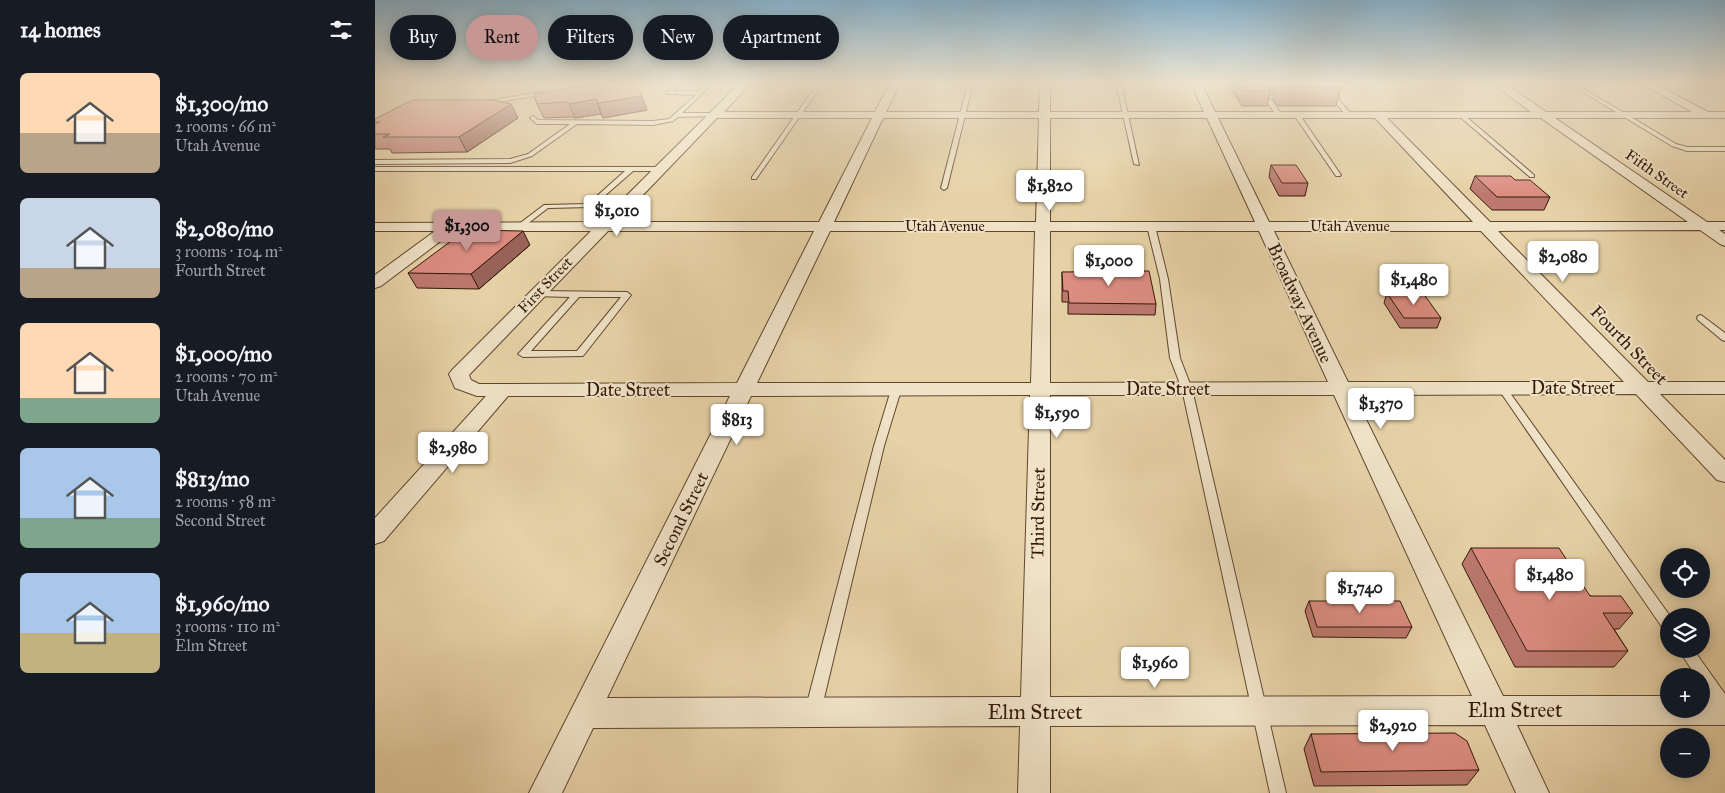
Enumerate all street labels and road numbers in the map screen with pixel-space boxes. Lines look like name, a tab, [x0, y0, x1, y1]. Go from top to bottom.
street label: Fifth Street	[1622, 146, 1693, 203]
street label: Utah Avenue	[905, 217, 985, 235]
street label: Utah Avenue	[1310, 217, 1390, 235]
street label: Broadway Avenue	[1263, 240, 1337, 366]
street label: First Street	[514, 253, 577, 317]
street label: Fourth Street	[1586, 301, 1673, 390]
street label: Date Street	[1531, 377, 1616, 399]
street label: Date Street	[1126, 378, 1211, 400]
street label: Date Street	[586, 379, 671, 401]
street label: Third Street	[1026, 466, 1050, 559]
street label: Second Street	[649, 468, 714, 570]
street label: Elm Street	[1467, 697, 1563, 723]
street label: Elm Street	[987, 699, 1083, 725]

